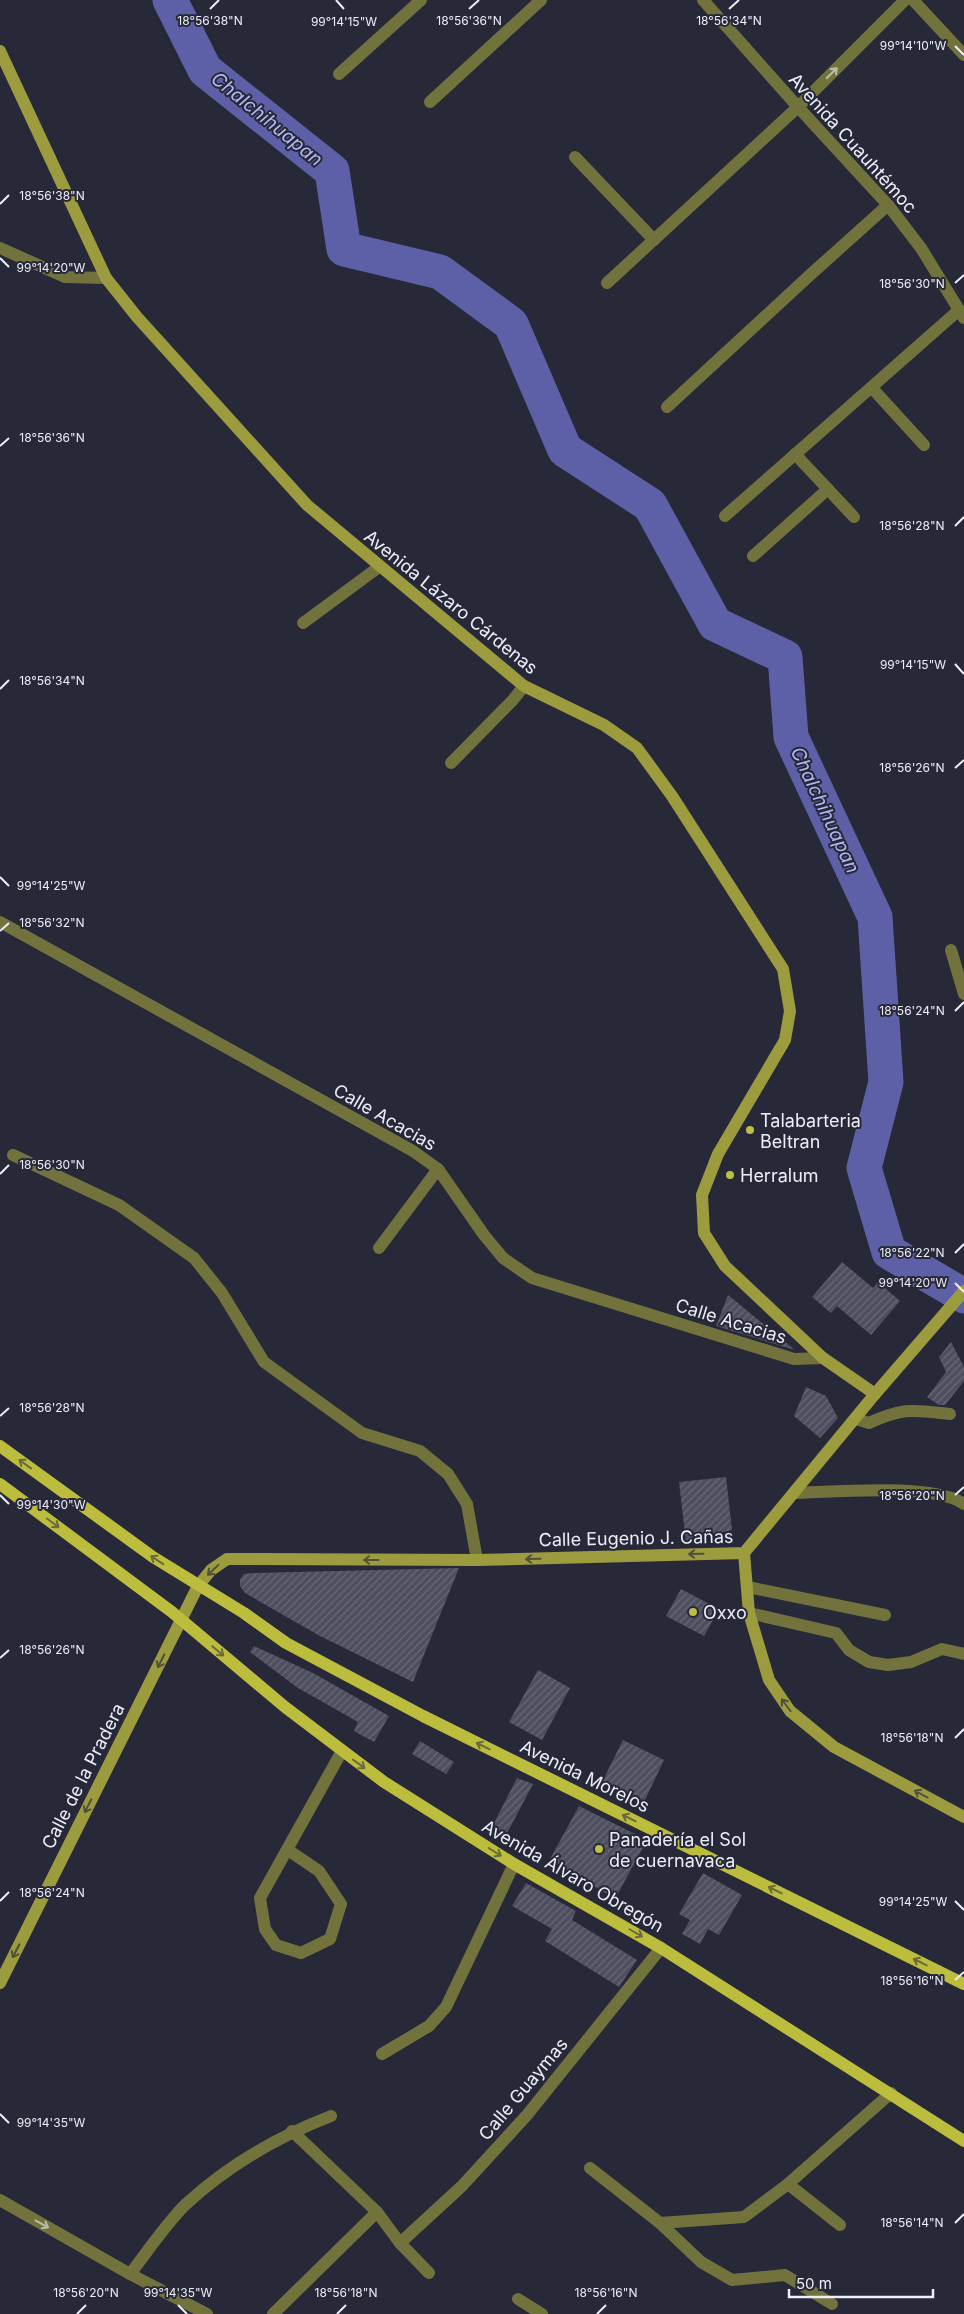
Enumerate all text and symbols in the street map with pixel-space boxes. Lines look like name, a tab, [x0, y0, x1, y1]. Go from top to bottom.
text: 18°56'38"N	[177, 13, 243, 28]
text: 18°56'36"N	[436, 13, 502, 28]
text: 18°56'34"N	[696, 13, 762, 28]
text: 99°14'15"W	[311, 14, 377, 29]
text: 99°14'10"W	[880, 38, 946, 53]
water label: Chalchihuapan	[207, 67, 327, 171]
one-way arrow	[826, 67, 838, 79]
street label: Avenida Cuauhtémoc	[785, 69, 921, 217]
text: 18°56'38"N	[19, 188, 85, 203]
text: 99°14'20"W	[17, 260, 86, 275]
text: 18°56'30"N	[879, 276, 945, 291]
text: 18°56'36"N	[19, 430, 85, 445]
text: 18°56'28"N	[879, 518, 945, 533]
street label: Avenida Lázaro Cárdenas	[360, 526, 542, 678]
text: 99°14'15"W	[880, 657, 946, 672]
text: 18°56'34"N	[19, 673, 85, 688]
water label: Chalchihuapan	[786, 743, 864, 877]
text: 18°56'26"N	[879, 760, 945, 775]
text: 99°14'25"W	[17, 878, 85, 893]
text: 18°56'32"N	[19, 915, 85, 930]
text: 18°56'24"N	[879, 1003, 945, 1018]
street label: Calle Acacias	[330, 1079, 440, 1155]
place label: Talabarteria Beltran	[760, 1110, 861, 1152]
marker: Talabarteria Beltran	[744, 1124, 756, 1136]
text: 18°56'30"N	[19, 1157, 85, 1172]
place label: Herralum	[740, 1165, 819, 1186]
marker: Herralum	[724, 1169, 736, 1181]
text: 18°56'22"N	[879, 1245, 945, 1260]
text: 99°14'20"W	[879, 1275, 948, 1290]
street label: Calle Acacias	[673, 1294, 789, 1348]
text: 18°56'28"N	[19, 1400, 85, 1415]
one-way arrow	[19, 1459, 32, 1470]
text: 18°56'20"N	[879, 1488, 945, 1503]
text: 99°14'30"W	[17, 1497, 86, 1512]
one-way arrow	[46, 1518, 59, 1529]
street label: Calle Eugenio J. Cañas	[538, 1526, 734, 1550]
one-way arrow	[688, 1550, 704, 1559]
one-way arrow	[150, 1554, 164, 1565]
one-way arrow	[526, 1554, 542, 1563]
one-way arrow	[363, 1555, 380, 1565]
one-way arrow	[206, 1564, 219, 1576]
place label: Oxxo	[703, 1602, 747, 1623]
marker: Oxxo	[687, 1606, 699, 1618]
text: 18°56'26"N	[19, 1642, 85, 1657]
one-way arrow	[212, 1645, 225, 1657]
one-way arrow	[156, 1653, 166, 1668]
one-way arrow	[781, 1699, 792, 1712]
street label: Calle de la Pradera	[37, 1700, 129, 1852]
text: 18°56'18"N	[881, 1730, 943, 1745]
street label: Avenida Morelos	[517, 1736, 653, 1816]
one-way arrow	[476, 1741, 491, 1751]
one-way arrow	[352, 1758, 365, 1769]
one-way arrow	[914, 1789, 929, 1798]
one-way arrow	[83, 1798, 92, 1813]
one-way arrow	[622, 1812, 637, 1822]
street label: Avenida Álvaro Obregón	[478, 1814, 668, 1937]
place label: Panadería el Sol de cuernavaca	[609, 1829, 746, 1871]
marker: Panadería el Sol de cuernavaca	[593, 1843, 605, 1855]
one-way arrow	[488, 1847, 502, 1857]
text: 18°56'24"N	[19, 1885, 85, 1900]
one-way arrow	[768, 1885, 783, 1894]
text: 99°14'25"W	[879, 1894, 947, 1909]
one-way arrow	[628, 1929, 642, 1939]
one-way arrow	[10, 1944, 20, 1959]
one-way arrow	[913, 1957, 928, 1966]
text: 18°56'16"N	[881, 1973, 943, 1988]
street label: Calle Guaymas	[474, 2034, 572, 2144]
text: 99°14'35"W	[17, 2115, 86, 2130]
text: 18°56'14"N	[880, 2215, 944, 2230]
one-way arrow	[35, 2219, 50, 2229]
scale bar	[789, 2266, 933, 2298]
text: 50 m	[796, 2274, 832, 2293]
text: 18°56'20"N	[53, 2285, 119, 2300]
text: 99°14'35"W	[144, 2285, 213, 2300]
text: 18°56'18"N	[315, 2285, 377, 2300]
text: 18°56'16"N	[575, 2285, 637, 2300]

